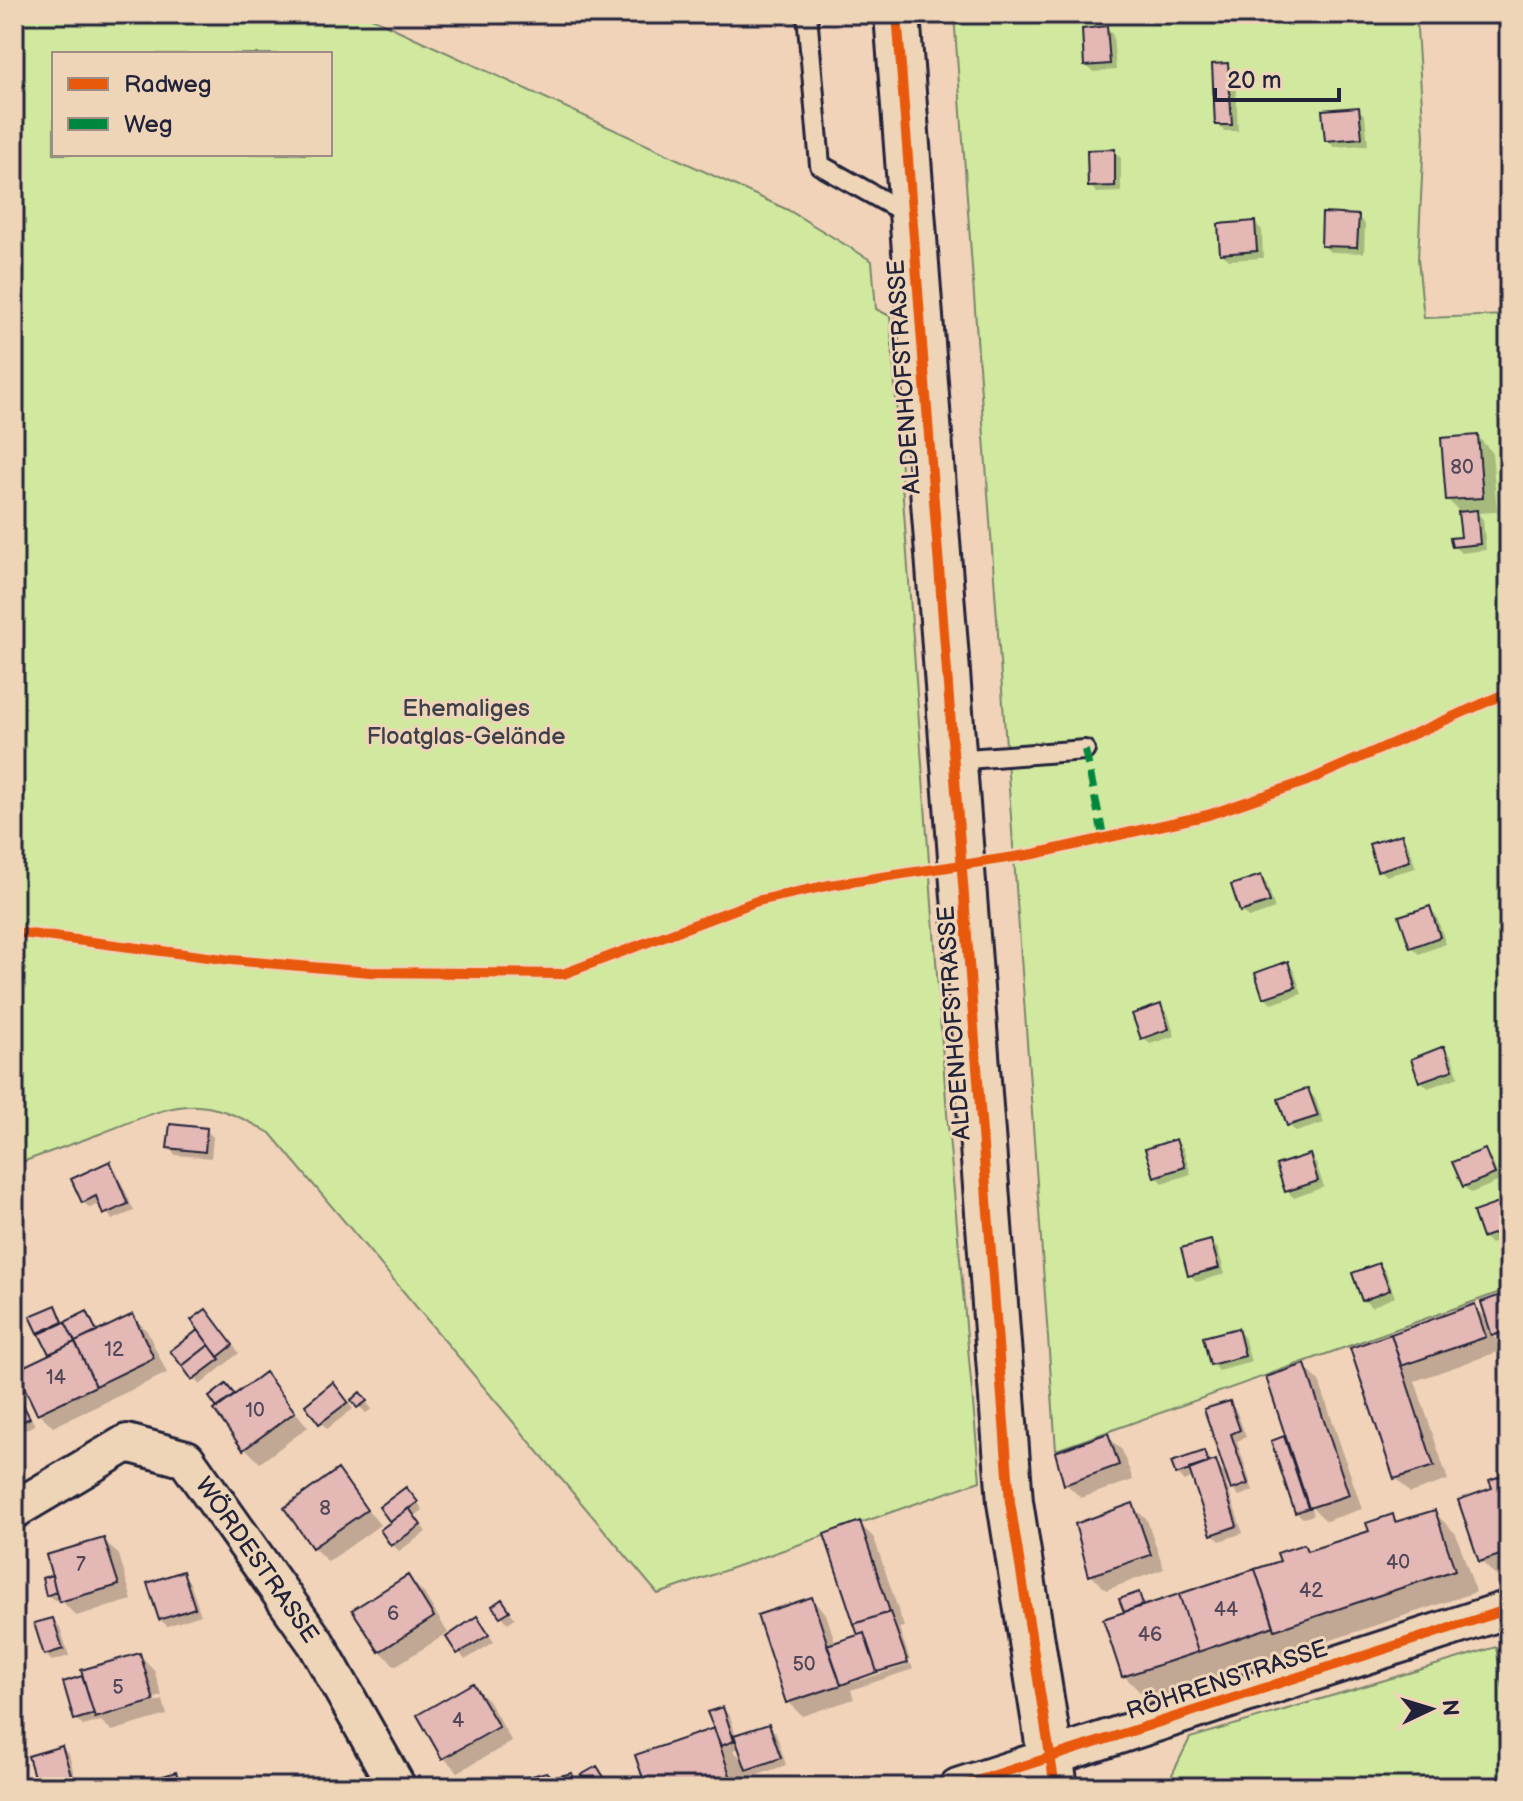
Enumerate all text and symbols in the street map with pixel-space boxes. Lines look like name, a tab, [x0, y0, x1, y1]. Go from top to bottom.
legend	[52, 52, 332, 156]
scale bar	[1215, 52, 1339, 102]
text: 20 m	[1227, 66, 1282, 95]
text: Radweg	[124, 70, 211, 99]
text: Weg	[124, 110, 173, 139]
street label: ALDENHOFSTRASSE	[881, 259, 927, 495]
house number: 80	[1450, 456, 1474, 480]
park label: Ehemaliges Floatglas-Gelände	[366, 694, 566, 751]
street label: ALDENHOFSTRASSE	[931, 905, 977, 1141]
house number: 12	[104, 1338, 124, 1362]
house number: 14	[46, 1366, 66, 1390]
house number: 10	[245, 1399, 265, 1423]
street label: WÖRDESTRASSE	[189, 1472, 325, 1648]
house number: 8	[319, 1497, 331, 1521]
house number: 40	[1386, 1551, 1410, 1575]
house number: 7	[76, 1553, 86, 1577]
house number: 42	[1299, 1579, 1323, 1603]
house number: 44	[1214, 1598, 1238, 1622]
house number: 6	[387, 1602, 399, 1626]
house number: 46	[1138, 1623, 1162, 1647]
street label: RÖHRENSTRASSE	[1123, 1634, 1331, 1726]
house number: 50	[792, 1653, 816, 1677]
north arrow	[1391, 1669, 1471, 1749]
house number: 5	[112, 1676, 124, 1700]
text: N	[1435, 1699, 1463, 1717]
house number: 4	[452, 1709, 464, 1733]

